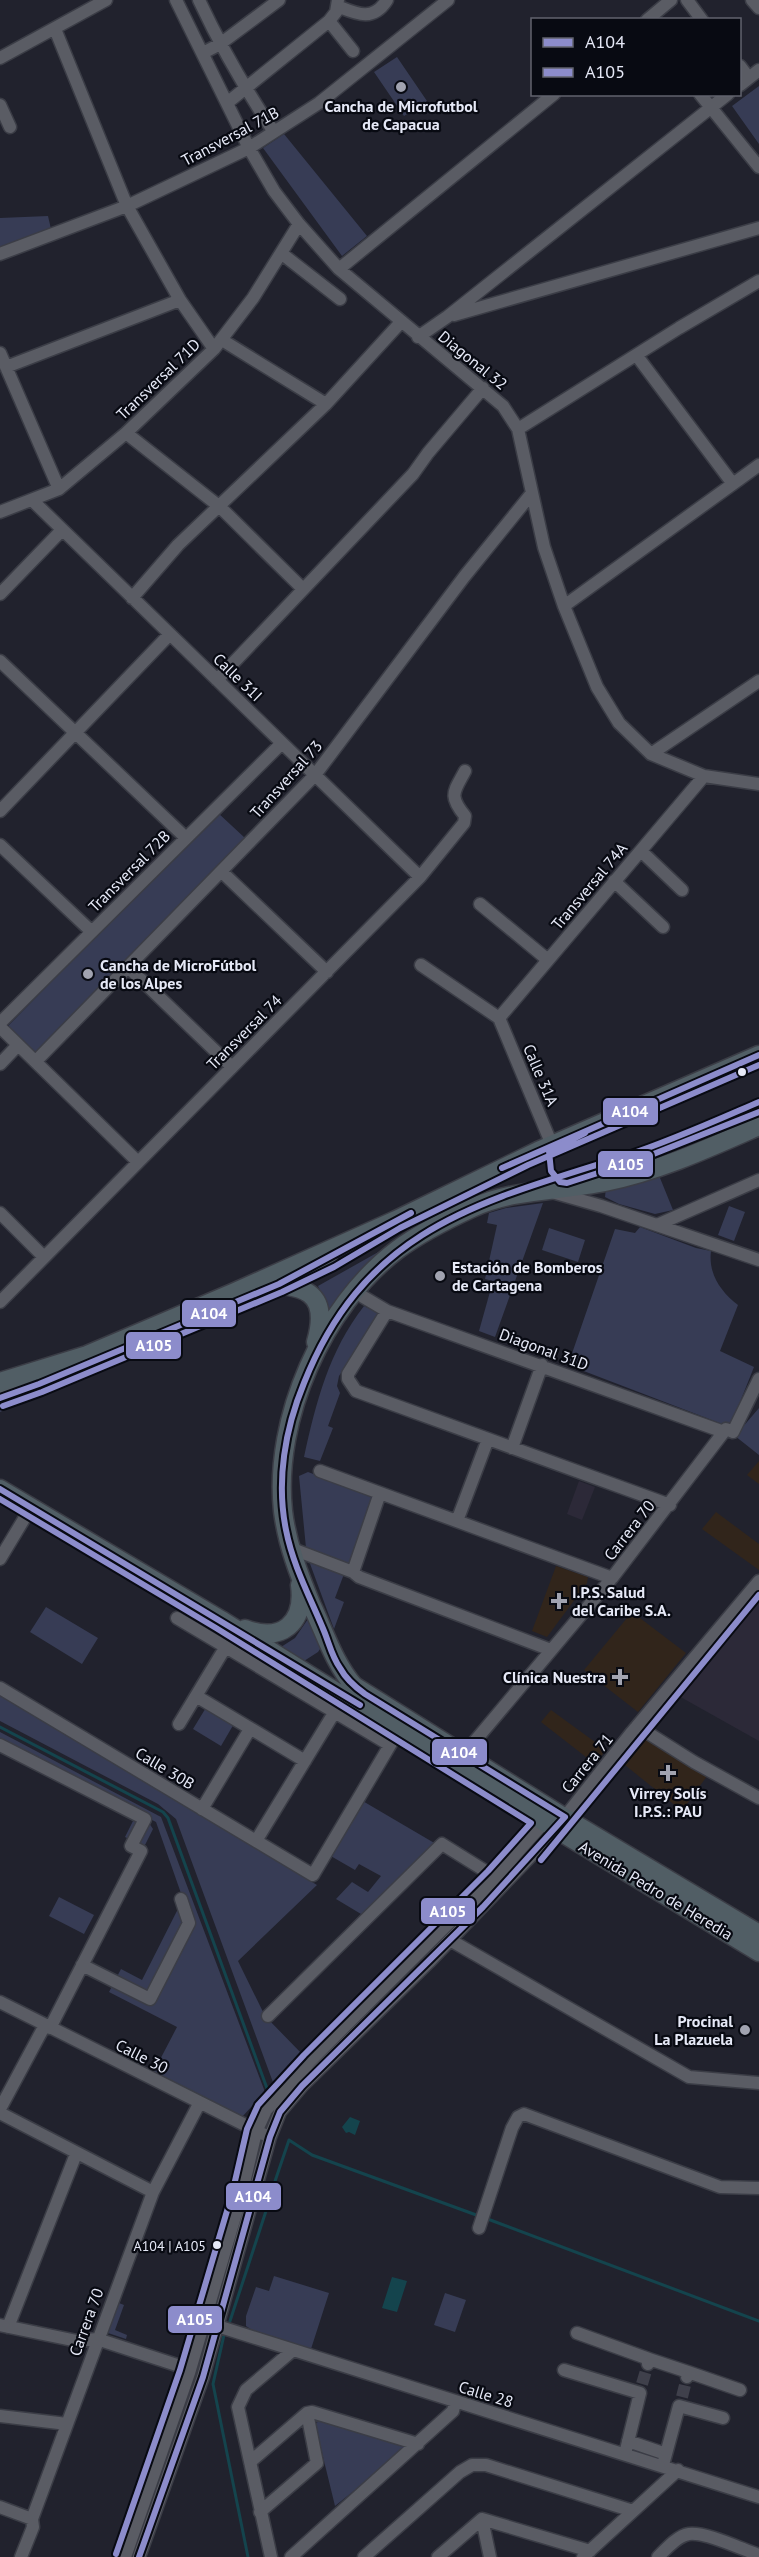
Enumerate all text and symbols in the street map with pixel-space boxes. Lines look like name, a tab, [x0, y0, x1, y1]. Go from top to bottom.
legend	[531, 18, 741, 96]
text: A104	[585, 30, 625, 53]
text: A105	[585, 60, 625, 83]
marker: Cancha de Microfutbol de Capacua	[394, 80, 408, 94]
place label: Cancha de Microfutbol de Capacua	[324, 96, 478, 134]
street label: Transversal 71B	[178, 102, 282, 170]
street label: Diagonal 32	[434, 326, 512, 394]
street label: Transversal 71D	[112, 334, 204, 424]
street label: Calle 31I	[209, 649, 267, 705]
street label: Transversal 73	[246, 736, 326, 822]
street label: Transversal 72B	[84, 826, 174, 916]
street label: Transversal 74A	[547, 838, 632, 934]
place label: Cancha de MicroFútbol de los Alpes	[100, 955, 257, 993]
marker: Cancha de MicroFútbol de los Alpes	[81, 967, 95, 981]
street label: Transversal 74	[202, 990, 286, 1074]
street label: Calle 31A	[519, 1041, 563, 1110]
unlabelled marker	[736, 1066, 748, 1078]
line badge: A104	[602, 1097, 659, 1126]
text: A104	[612, 1101, 648, 1121]
line badge: A105	[597, 1150, 654, 1178]
text: A105	[608, 1154, 644, 1174]
place label: Estación de Bomberos de Cartagena	[452, 1257, 603, 1295]
marker: Estación de Bomberos de Cartagena	[433, 1269, 447, 1283]
line badge: A104	[181, 1299, 237, 1328]
text: A104	[191, 1303, 227, 1323]
street label: Diagonal 31D	[497, 1324, 591, 1374]
line badge: A105	[125, 1331, 182, 1360]
text: A105	[136, 1335, 172, 1355]
street label: Carrera 70	[599, 1496, 659, 1564]
place label: I.P.S. Salud del Caribe S.A.	[572, 1582, 671, 1620]
marker: I.P.S. Salud del Caribe S.A.	[550, 1592, 568, 1610]
place label: Clínica Nuestra	[503, 1667, 606, 1687]
marker: Clínica Nuestra	[611, 1668, 629, 1686]
street label: Carrera 71	[557, 1729, 617, 1797]
line badge: A104	[431, 1738, 488, 1766]
text: A104	[441, 1742, 477, 1762]
street label: Calle 30B	[132, 1743, 198, 1793]
marker: Virrey Solís I.P.S.: PAU	[659, 1764, 677, 1782]
place label: Virrey Solís I.P.S.: PAU	[628, 1783, 707, 1821]
street label: Avenida Pedro de Heredia	[575, 1836, 737, 1944]
line badge: A105	[420, 1897, 476, 1925]
text: A105	[430, 1901, 466, 1921]
place label: Procinal La Plazuela	[654, 2011, 733, 2049]
marker: Procinal La Plazuela	[738, 2023, 752, 2037]
street label: Calle 30	[113, 2034, 172, 2078]
line badge: A104	[225, 2182, 282, 2211]
text: A104	[235, 2186, 271, 2206]
place label: A104 | A105	[133, 2237, 206, 2255]
marker: A104 | A105	[211, 2239, 223, 2251]
street label: Carrera 70	[64, 2285, 108, 2359]
line badge: A105	[167, 2305, 223, 2334]
text: A105	[177, 2309, 213, 2329]
street label: Calle 28	[456, 2376, 516, 2412]

